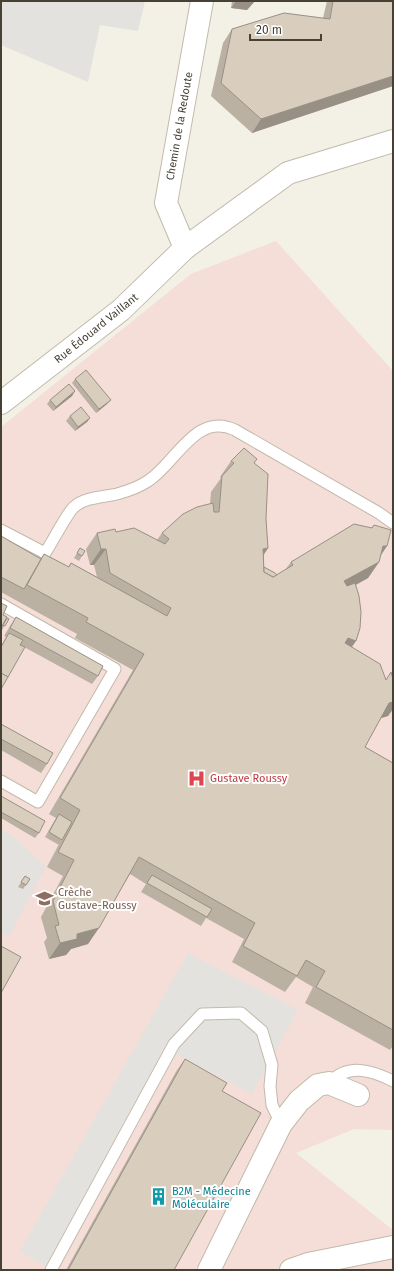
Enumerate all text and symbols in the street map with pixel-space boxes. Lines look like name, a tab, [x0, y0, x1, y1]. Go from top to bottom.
scale bar	[250, 16, 321, 42]
text: 20 m	[256, 23, 282, 37]
street label: Chemin de la Redoute	[164, 71, 195, 181]
street label: Rue Édouard Vaillant	[51, 290, 141, 366]
hospital icon: Gustave Roussy	[187, 768, 207, 788]
place label: Gustave Roussy	[210, 772, 288, 785]
place label: Crèche Gustave-Roussy	[58, 886, 137, 912]
school or university icon: Crèche Gustave-Roussy	[35, 888, 55, 908]
place label: B2M - Médecine Moléculaire	[172, 1185, 251, 1211]
building icon: B2M - Médecine Moléculaire	[149, 1187, 169, 1207]

